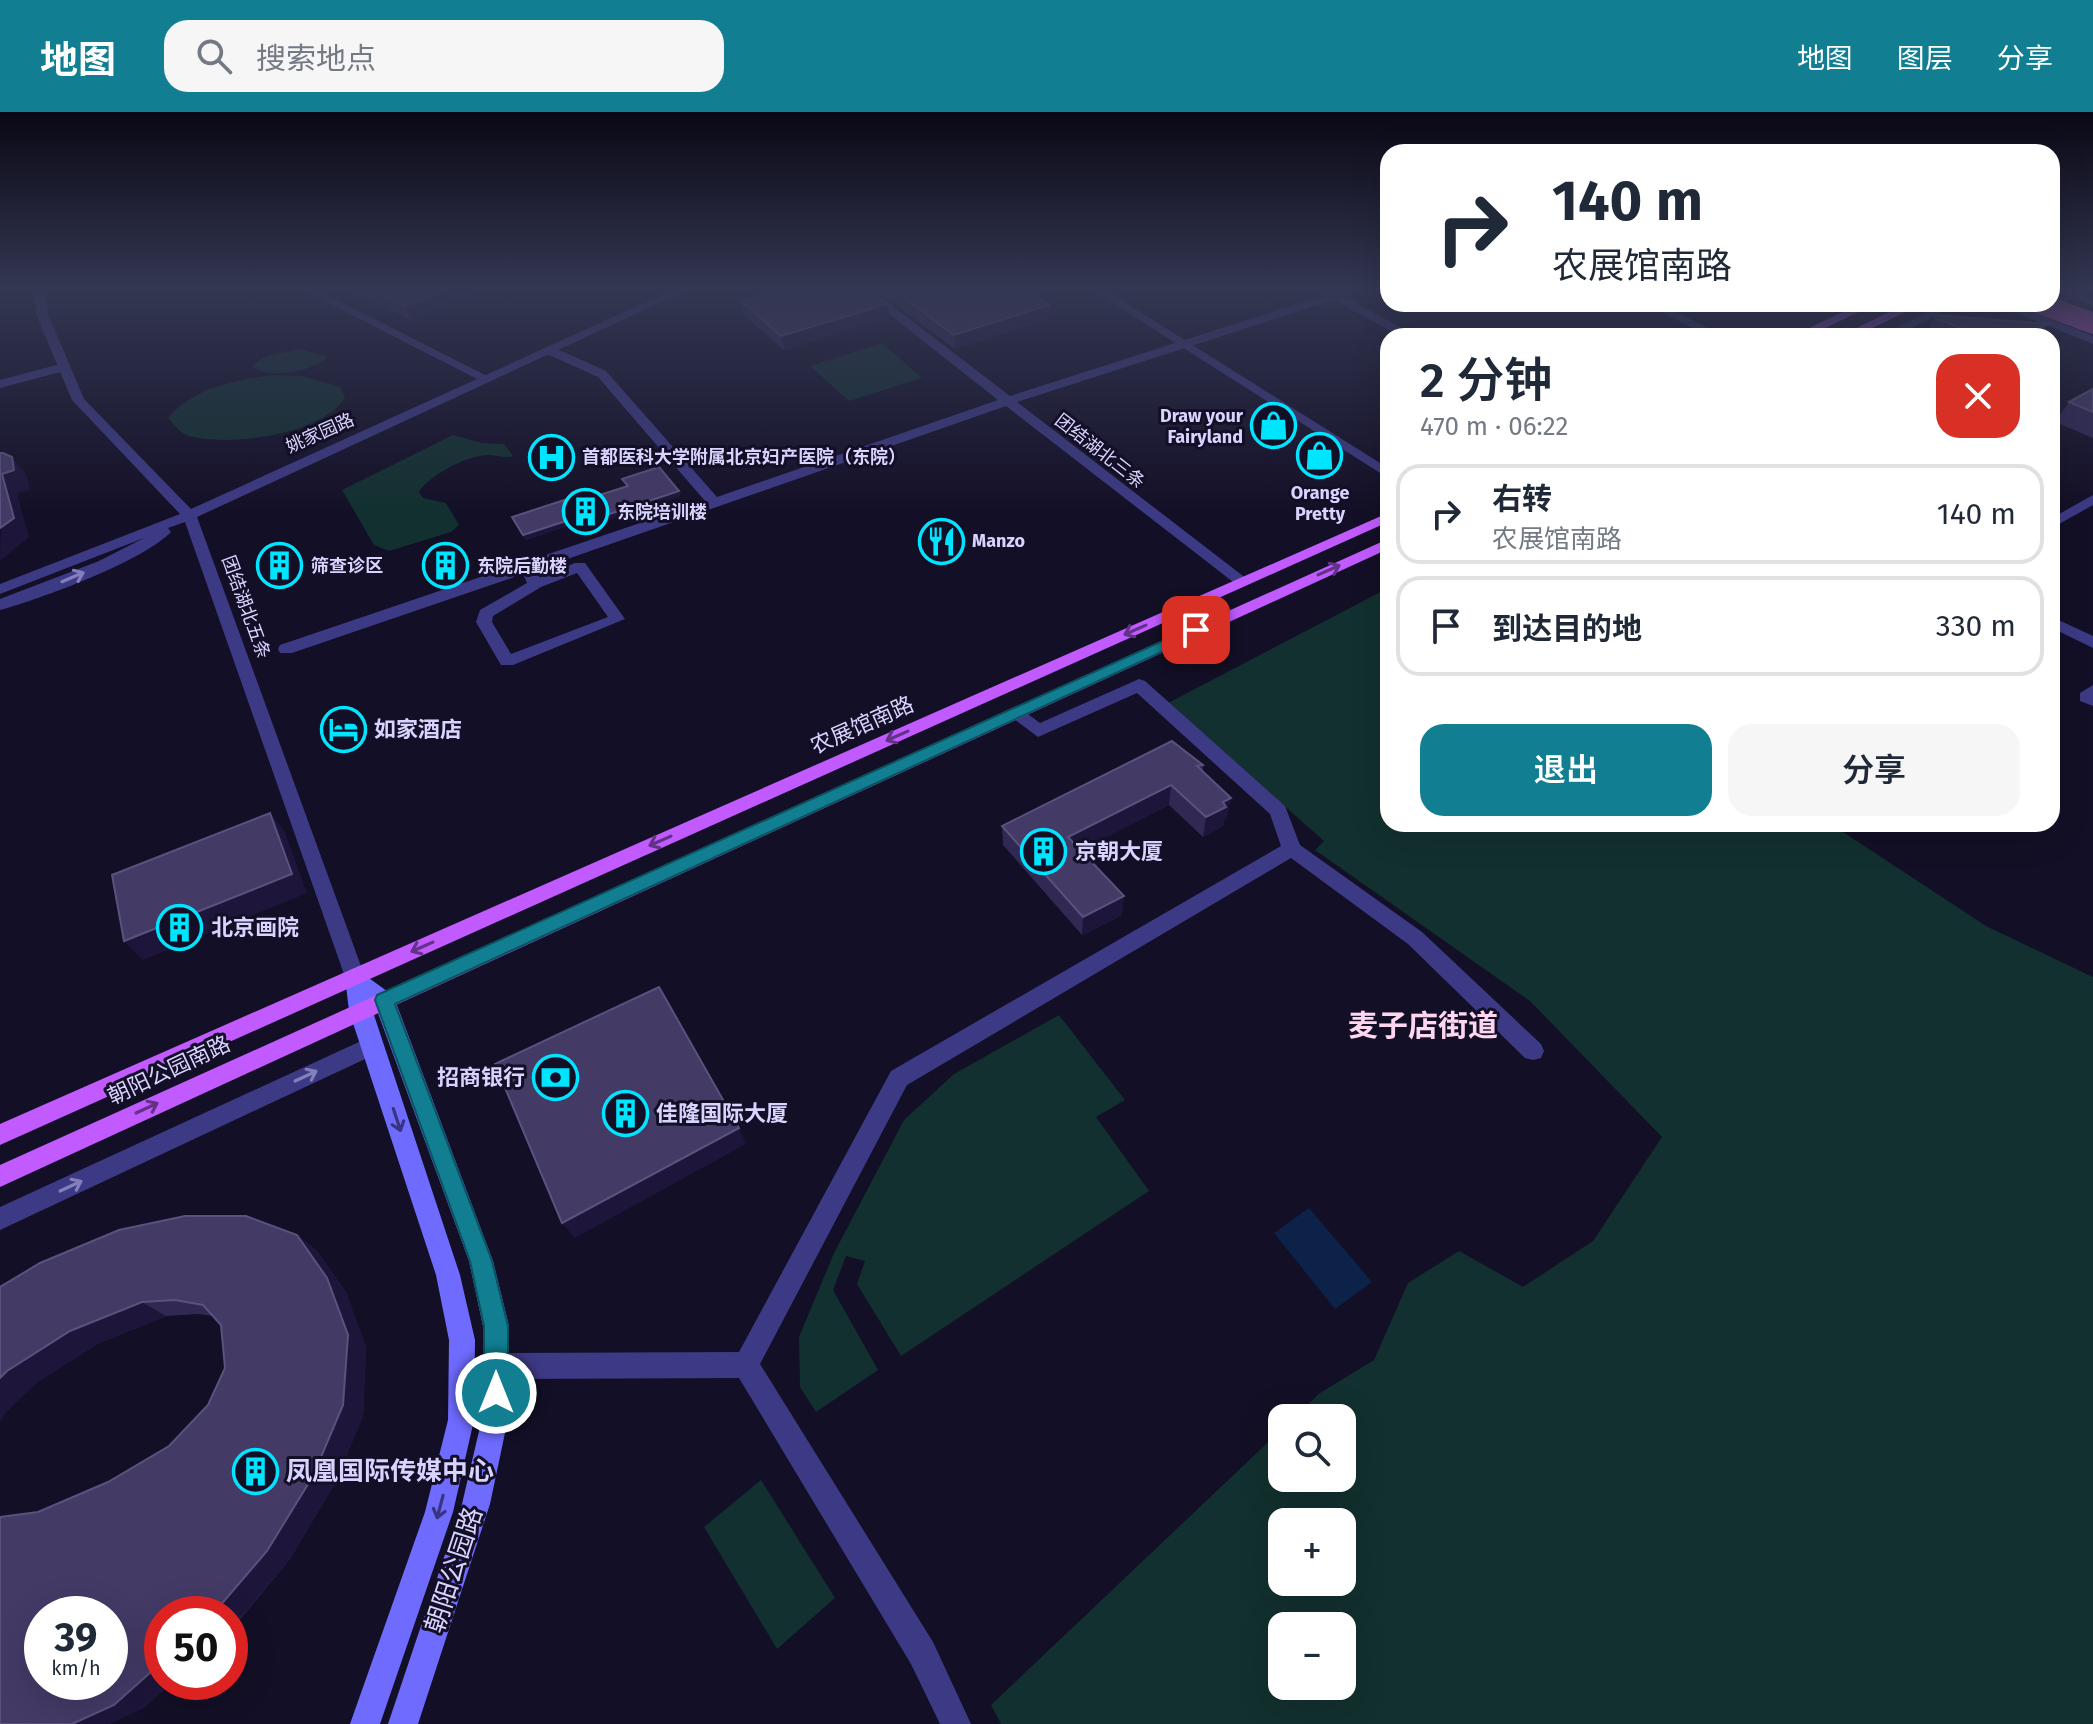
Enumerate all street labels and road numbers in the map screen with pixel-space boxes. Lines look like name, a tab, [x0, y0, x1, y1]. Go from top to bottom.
street label: 姚家园路	[283, 408, 357, 458]
street label: 团结湖北三条	[1051, 409, 1149, 493]
street label: 团结湖北五条	[217, 552, 275, 662]
street label: 农展馆南路	[806, 690, 918, 760]
street label: 朝阳公园南路	[103, 1030, 235, 1110]
street label: 朝阳公园路	[419, 1503, 489, 1637]

